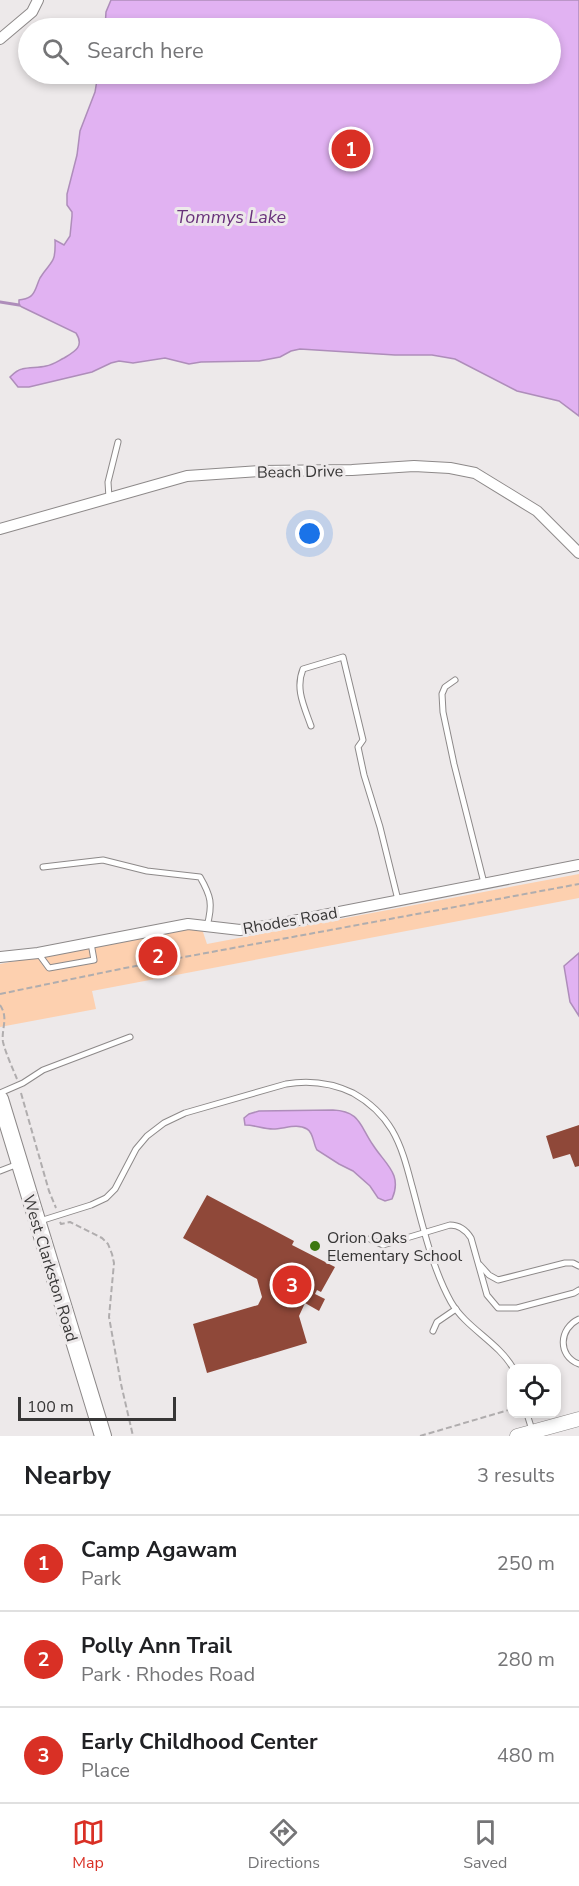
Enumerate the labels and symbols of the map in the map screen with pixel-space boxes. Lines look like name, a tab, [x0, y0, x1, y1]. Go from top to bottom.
pin: 1	[332, 126, 370, 172]
water label: Tommys Lake	[176, 205, 287, 229]
street label: Beach Drive	[257, 460, 343, 484]
your location	[295, 519, 324, 548]
street label: Rhodes Road	[241, 902, 339, 940]
pin: 2	[138, 934, 178, 978]
street label: West Clarkston Road	[17, 1192, 83, 1344]
place label: Orion Oaks Elementary School	[327, 1227, 463, 1267]
marker: Orion Oaks Elementary School	[308, 1239, 322, 1253]
pin: 3	[272, 1262, 312, 1308]
scale bar	[18, 1394, 176, 1422]

